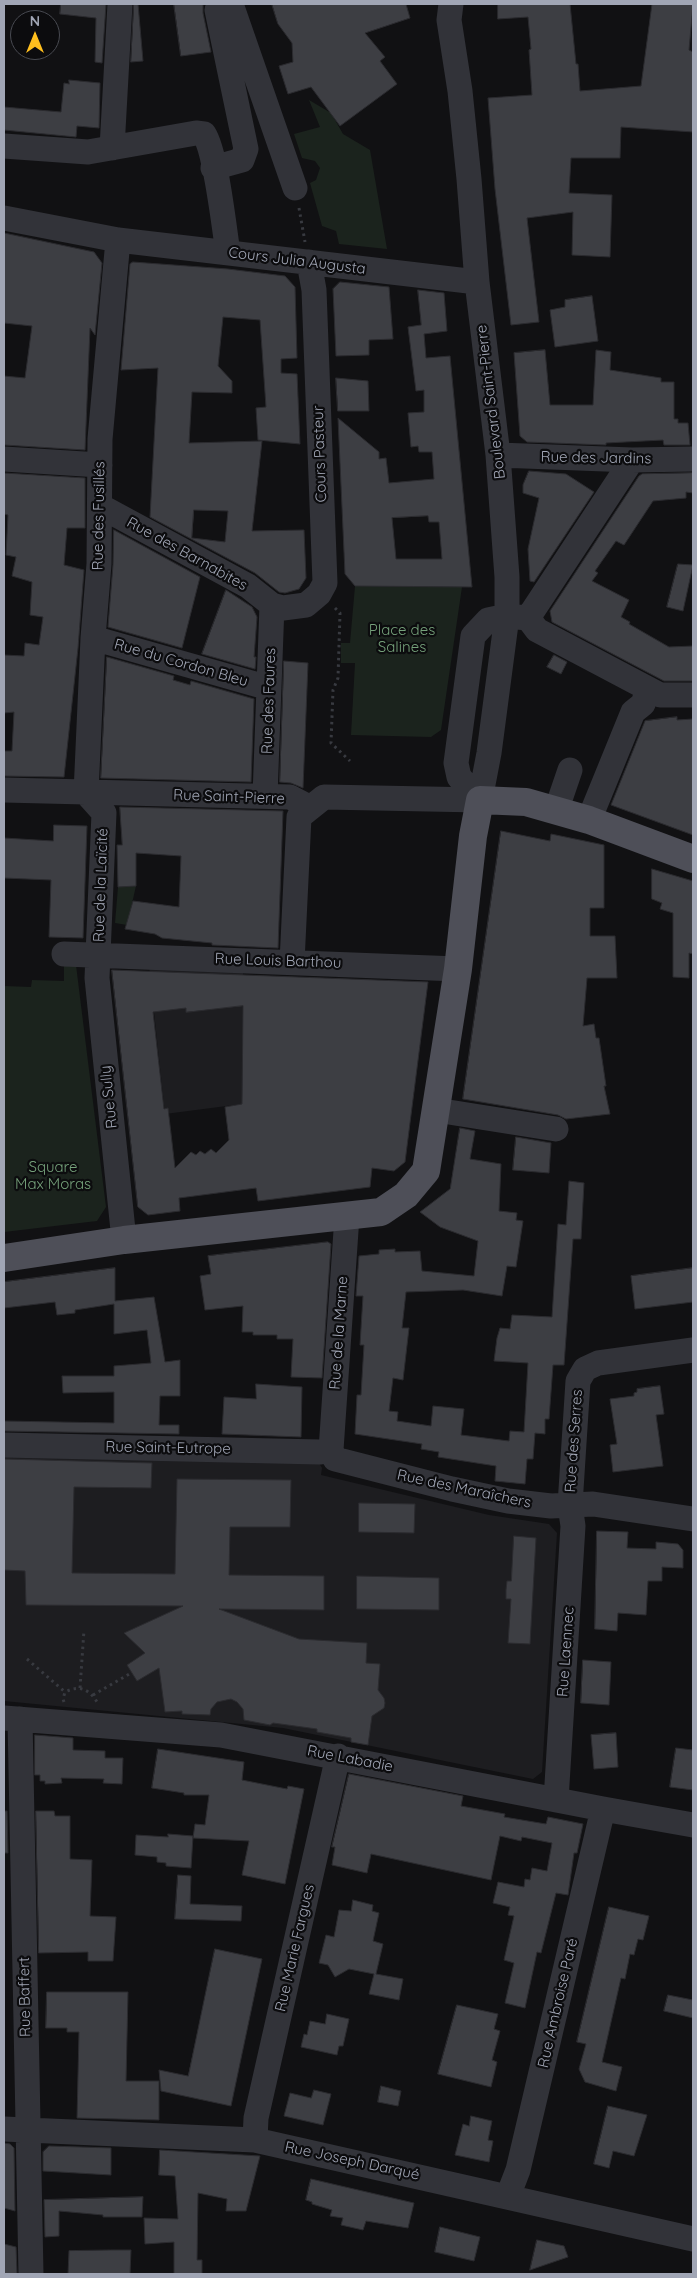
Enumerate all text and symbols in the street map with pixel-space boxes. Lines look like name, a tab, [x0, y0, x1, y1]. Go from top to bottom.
north arrow	[10, 10, 60, 60]
text: N	[30, 12, 40, 30]
street label: Cours Julia Augusta	[227, 244, 367, 278]
street label: Boulevard Saint-Pierre	[473, 324, 509, 480]
street label: Cours Pasteur	[309, 405, 331, 503]
street label: Rue des Jardins	[540, 448, 652, 468]
street label: Rue des Fusillés	[89, 461, 109, 571]
street label: Rue des Barnabites	[124, 513, 250, 595]
park label: Place des Salines	[369, 621, 435, 656]
street label: Rue du Cordon Bleu	[112, 635, 250, 691]
street label: Rue des Faures	[258, 648, 280, 754]
street label: Rue Saint-Pierre	[173, 786, 285, 808]
street label: Rue de la Laïcité	[90, 828, 112, 942]
street label: Rue Louis Barthou	[214, 950, 342, 972]
street label: Rue Sully	[97, 1065, 121, 1129]
park label: Square Max Moras	[15, 1158, 91, 1193]
street label: Rue de la Marne	[326, 1276, 352, 1390]
street label: Rue des Serres	[561, 1389, 587, 1493]
street label: Rue Saint-Eutrope	[105, 1438, 231, 1458]
street label: Rue des Maraîchers	[395, 1466, 533, 1512]
street label: Rue Laennec	[554, 1606, 578, 1698]
street label: Rue Labadie	[306, 1742, 394, 1776]
street label: Rue Marie Fargues	[272, 1883, 318, 2013]
street label: Rue Ambroise Paré	[534, 1936, 582, 2070]
street label: Rue Baffert	[15, 1957, 35, 2037]
street label: Rue Joseph Darqué	[283, 2138, 421, 2184]

